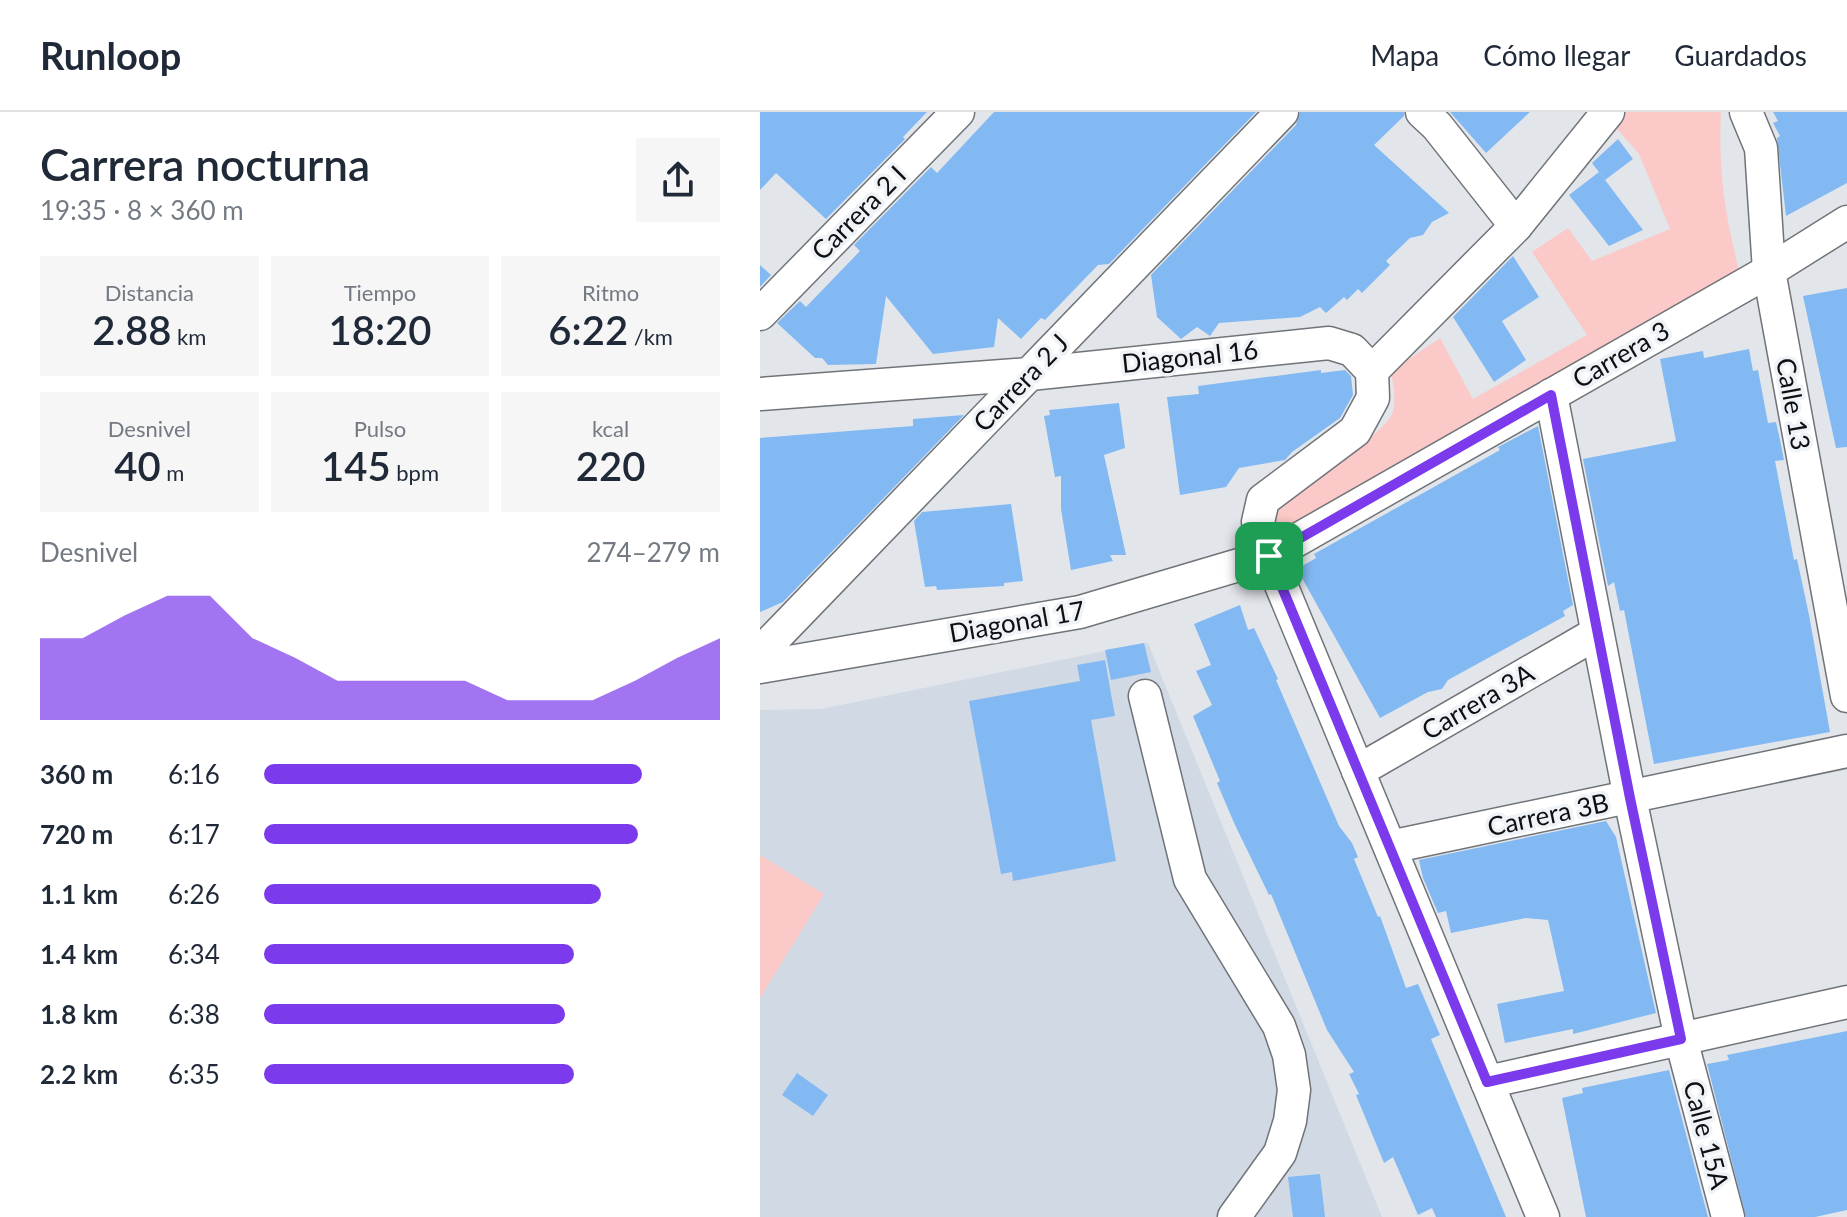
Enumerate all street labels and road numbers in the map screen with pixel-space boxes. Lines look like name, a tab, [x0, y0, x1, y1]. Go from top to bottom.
street label: Carrera 2 I	[804, 158, 912, 266]
street label: Carrera 3	[1566, 314, 1675, 395]
street label: Carrera 2 J	[966, 327, 1075, 438]
street label: Diagonal 16	[1120, 333, 1260, 379]
street label: Calle 13	[1770, 355, 1818, 452]
street label: Diagonal 17	[947, 593, 1087, 649]
street label: Carrera 3A	[1416, 656, 1540, 746]
street label: Carrera 3B	[1484, 786, 1611, 842]
street label: Calle 15A	[1677, 1077, 1737, 1193]

